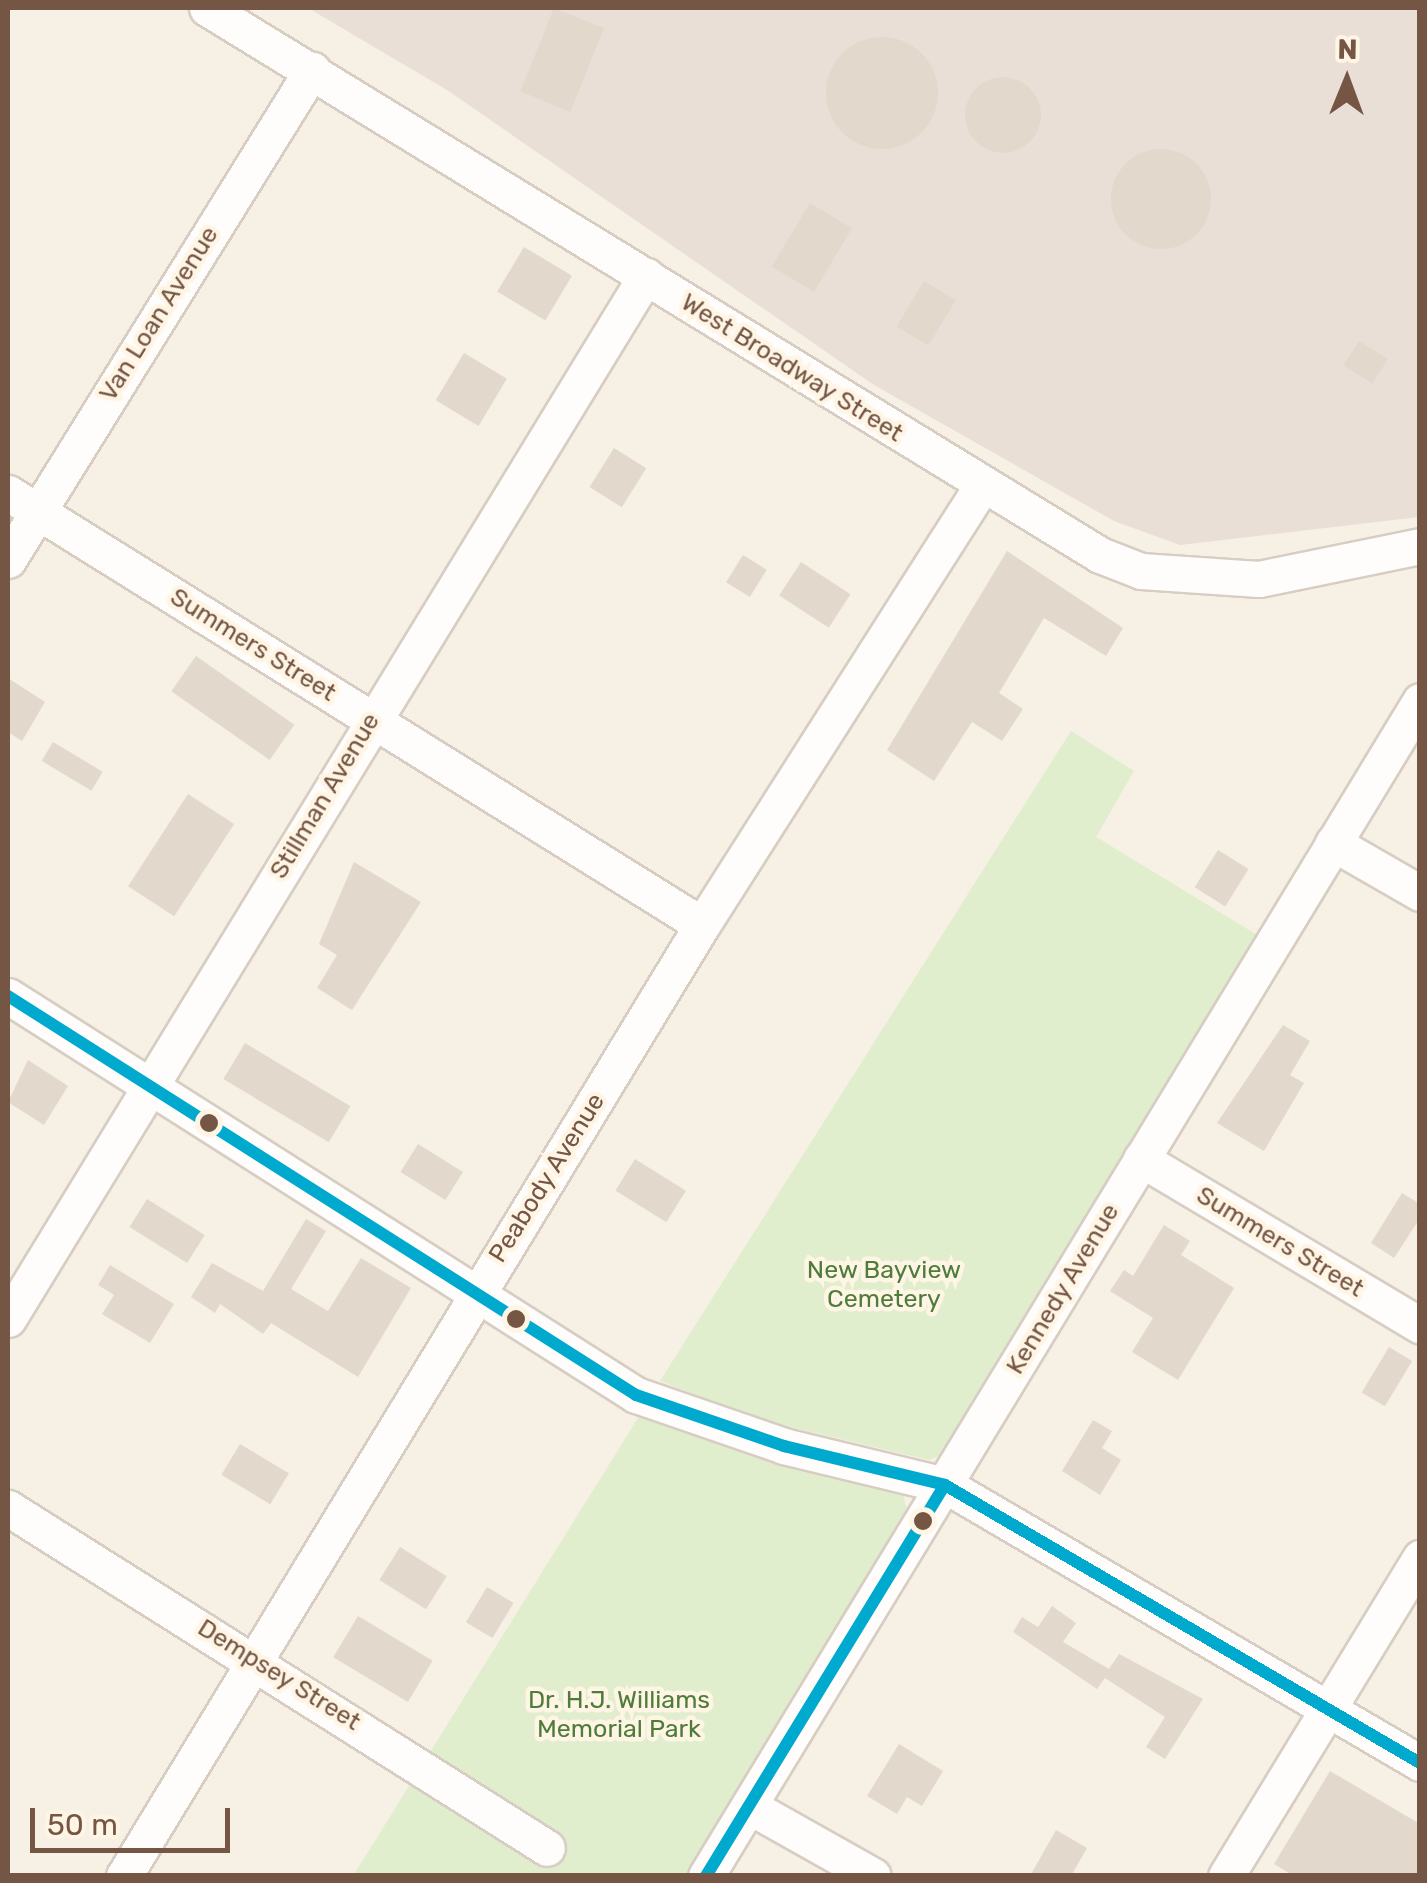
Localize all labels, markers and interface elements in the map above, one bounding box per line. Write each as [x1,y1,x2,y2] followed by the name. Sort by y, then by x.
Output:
[1297,30,1397,130] north arrow
[1337,33,1358,66] text: N
[93,221,225,407] street label: Van Loan Avenue
[675,287,909,449] street label: West Broadway Street
[165,582,341,708] street label: Summers Street
[264,708,386,884] street label: Stillman Avenue
[483,1087,611,1269] street label: Peabody Avenue
[199,1113,219,1133] unlabelled marker
[1191,1180,1369,1304] street label: Summers Street
[1000,1198,1126,1380] street label: Kennedy Avenue
[807,1256,961,1315] park label: New Bayview Cemetery
[506,1309,526,1329] unlabelled marker
[913,1511,933,1531] unlabelled marker
[192,1613,366,1737] street label: Dempsey Street
[528,1686,710,1745] park label: Dr. H.J. Williams Memorial Park
[35,1788,235,1850] scale bar
[47,1807,118,1843] text: 50 m

